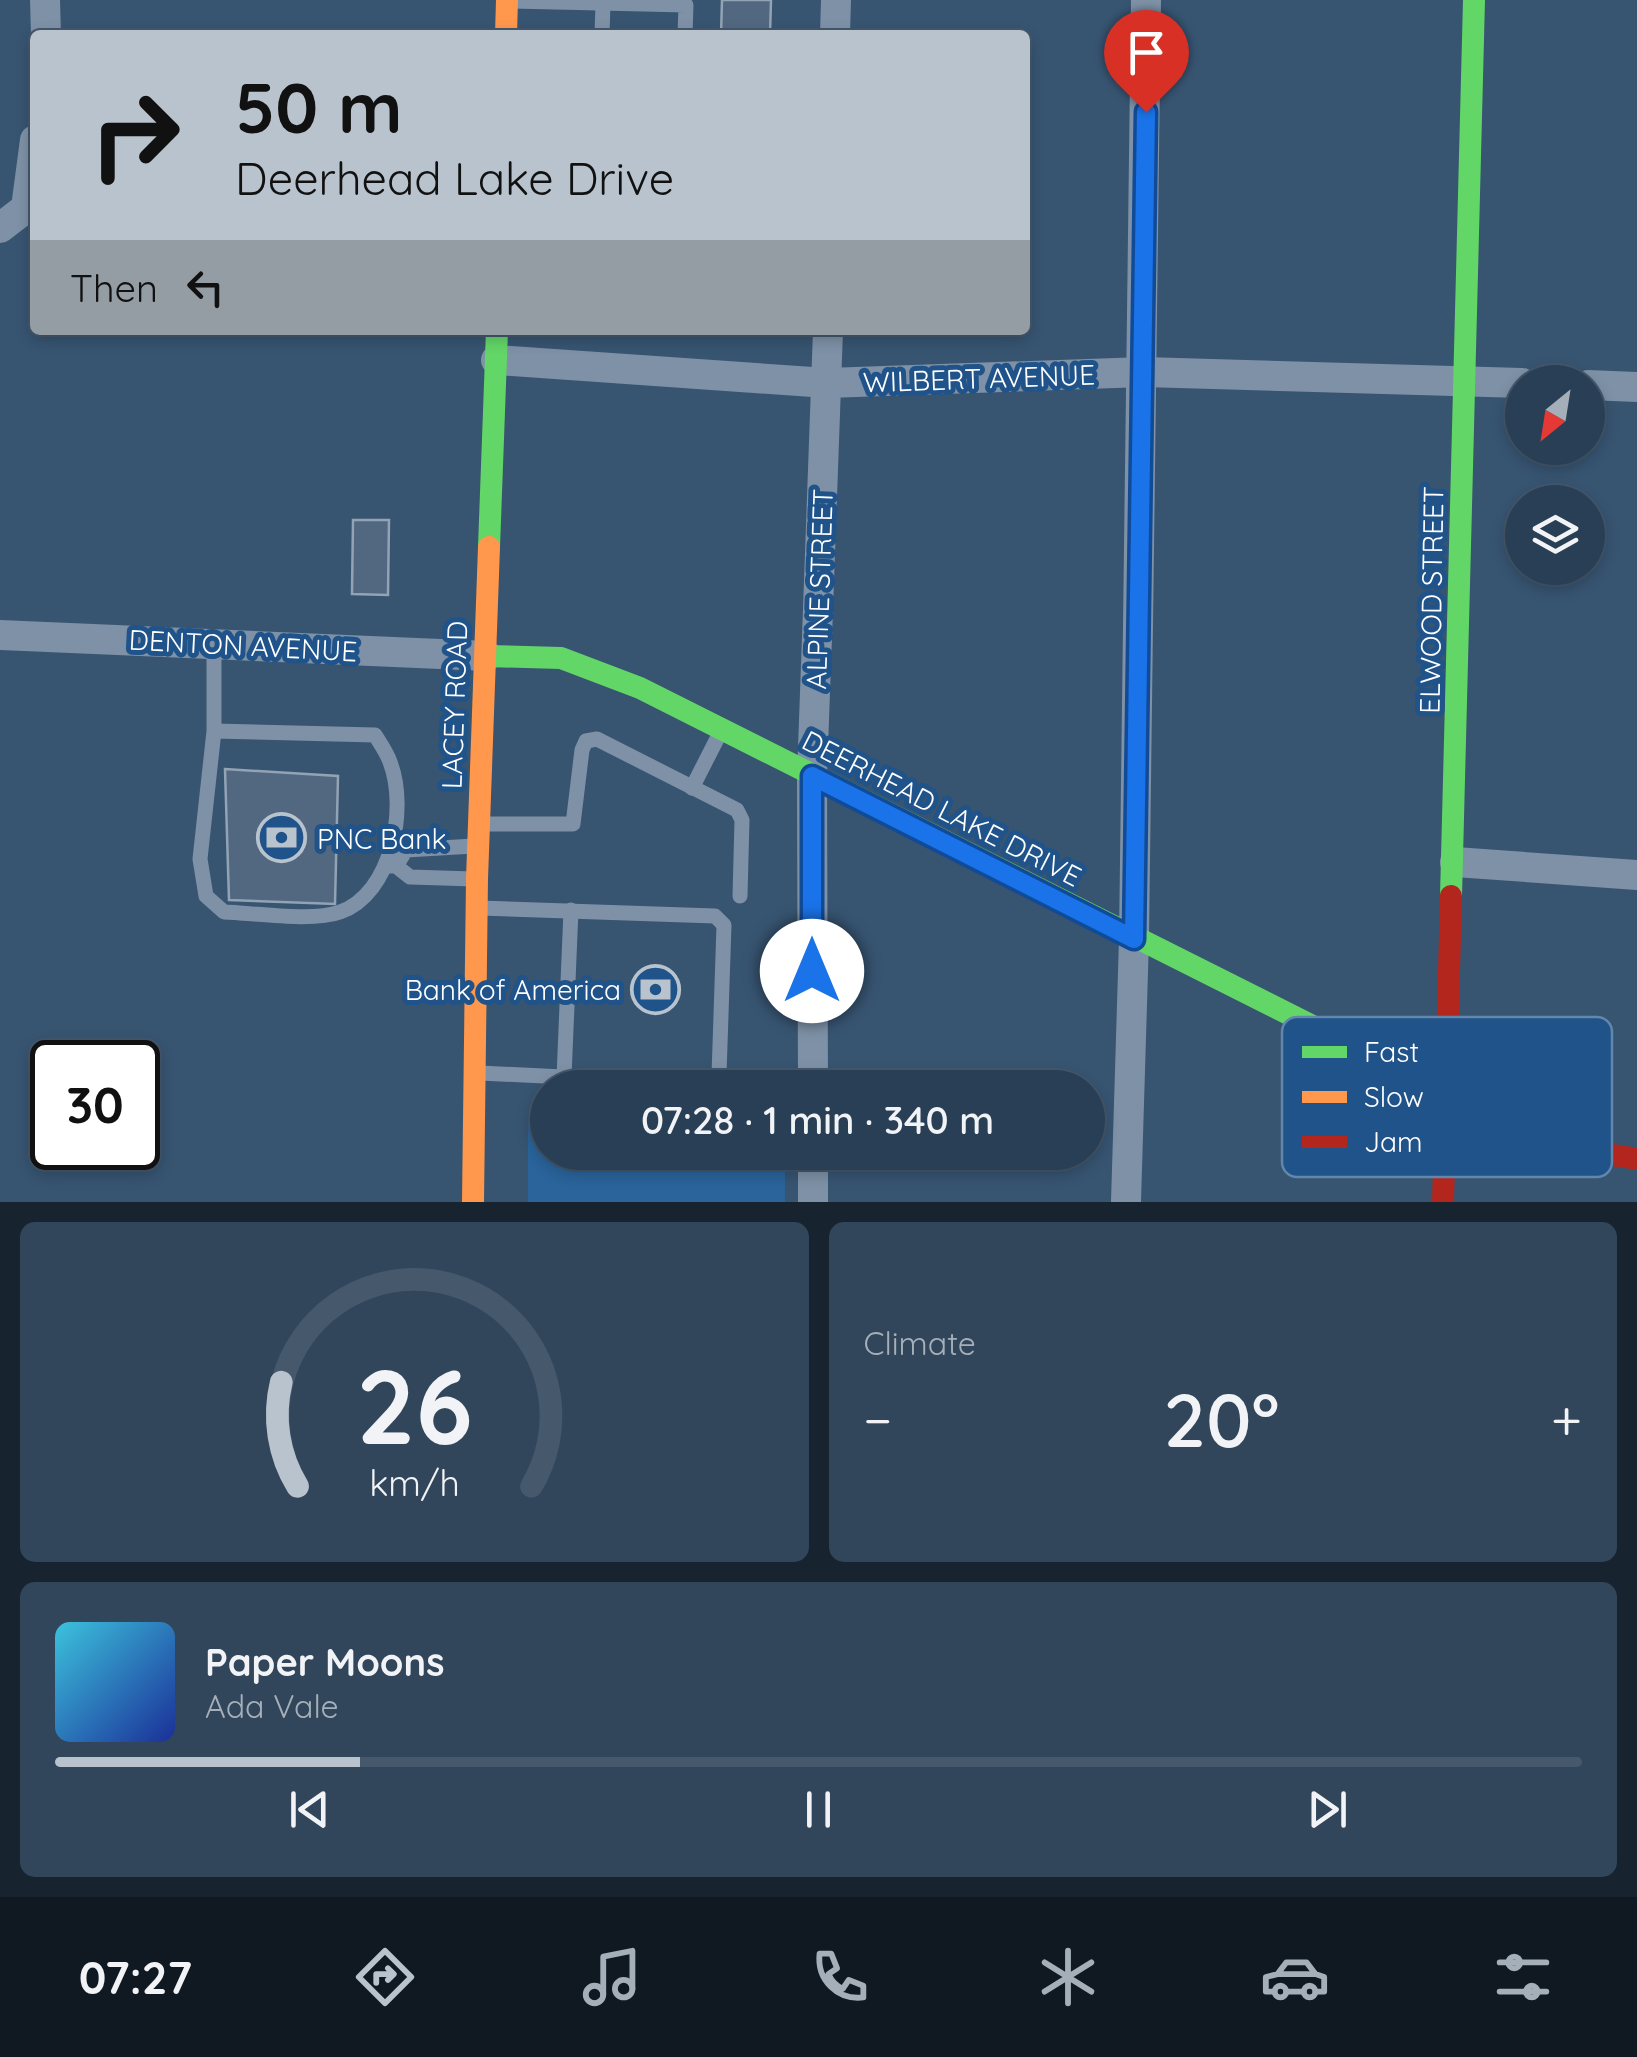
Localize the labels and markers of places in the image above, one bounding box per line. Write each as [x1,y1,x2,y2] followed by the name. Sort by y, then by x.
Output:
[1104,10,1189,113] pin
[256,812,308,864] bank icon: PNC Bank
[317,821,446,856] place label: PNC Bank
[630,963,682,1015] bank icon: Bank of America
[405,972,621,1007] place label: Bank of America

